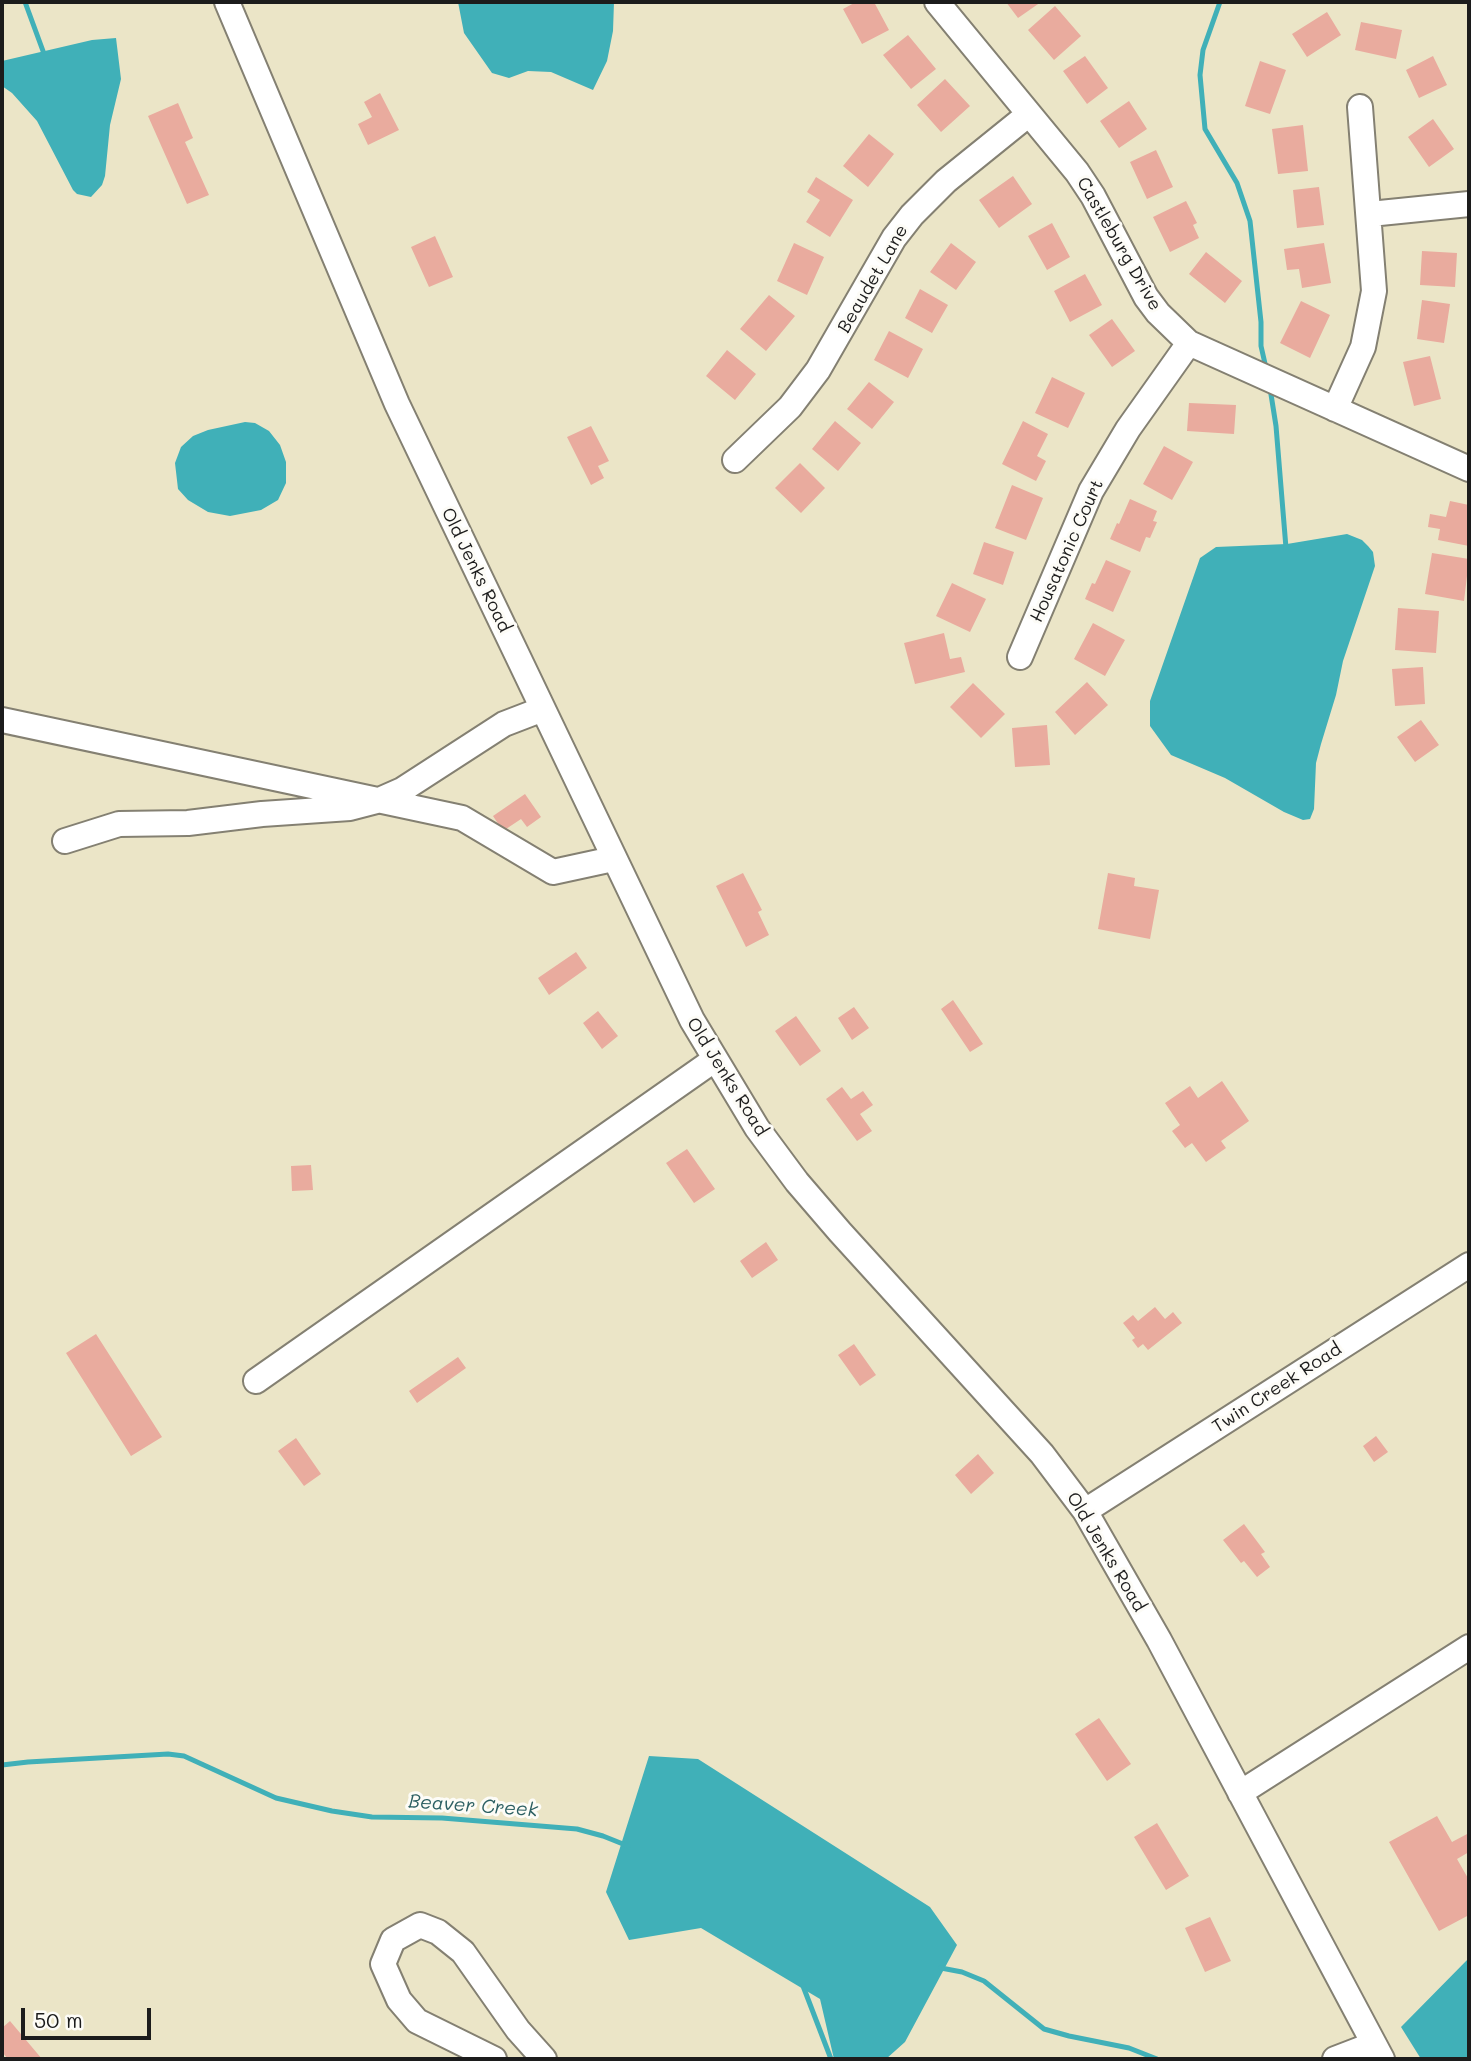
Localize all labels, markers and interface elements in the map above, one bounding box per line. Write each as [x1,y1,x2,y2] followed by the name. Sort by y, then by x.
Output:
[1072,173,1166,315] street label: Castleburg Drive
[833,221,913,337] street label: Beaudet Lane
[1026,476,1108,626] street label: Housatonic Court
[437,504,515,636] street label: Old Jenks Road
[682,1014,772,1140] street label: Old Jenks Road
[1208,1338,1346,1438] street label: Twin Creek Road
[1062,1488,1150,1616] street label: Old Jenks Road
[408,1790,538,1822] water label: Beaver Creek
[24,1994,154,2038] scale bar
[34,2006,83,2033] text: 50 m

